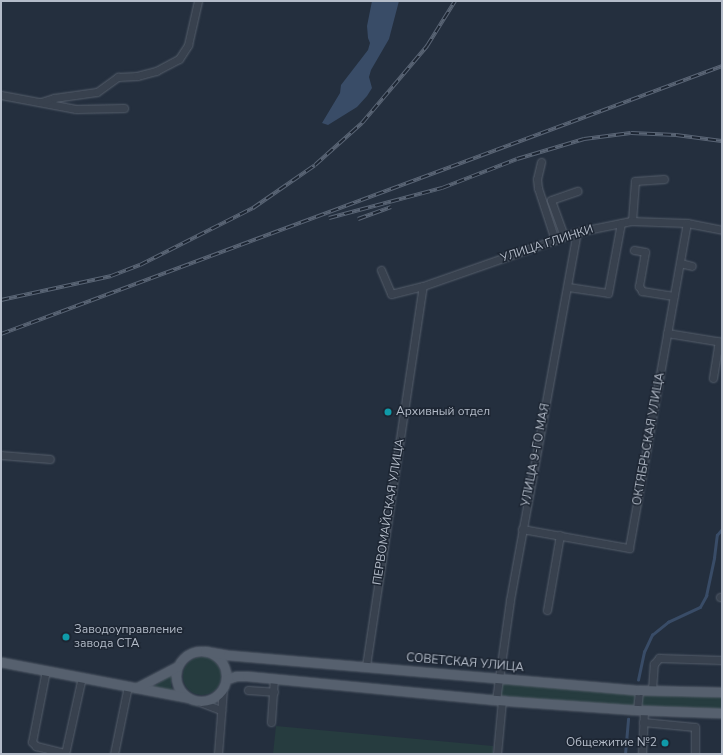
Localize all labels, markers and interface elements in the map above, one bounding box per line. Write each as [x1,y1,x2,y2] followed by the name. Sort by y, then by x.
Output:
[499,222,595,266] street label: УЛИЦА ГЛИНКИ
[630,371,668,507] street label: ОКТЯБРЬСКАЯ УЛИЦА
[519,402,553,508] street label: УЛИЦА 9-ГО МАЯ
[396,405,490,419] place label: Архивный отдел
[383,407,393,417] marker: Архивный отдел
[370,438,408,586] street label: ПЕРВОМАЙСКАЯ УЛИЦА
[74,623,183,651] place label: Заводоуправление завода СТА
[61,632,71,642] marker: Заводоуправление завода СТА
[406,651,524,675] street label: СОВЕТСКАЯ УЛИЦА
[566,736,657,750] place label: Общежитие №2
[660,738,670,748] marker: Общежитие №2

